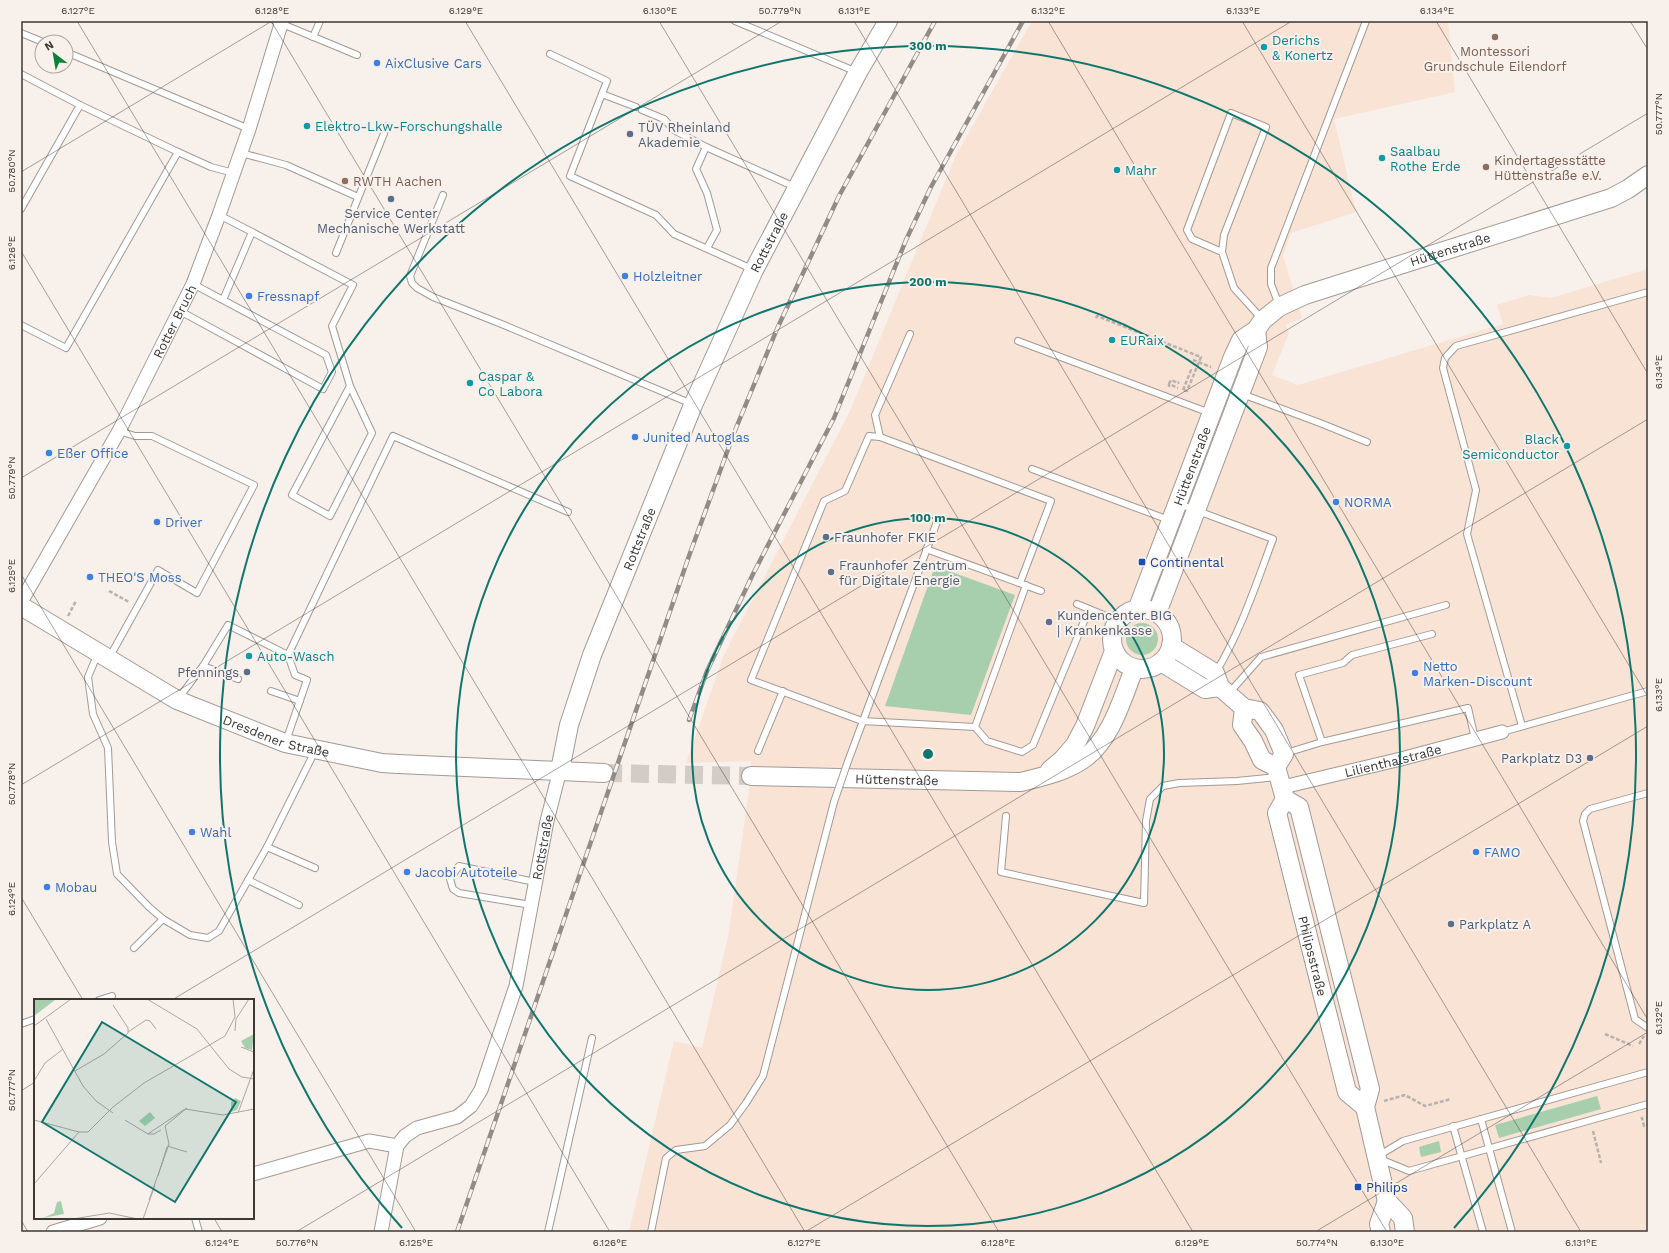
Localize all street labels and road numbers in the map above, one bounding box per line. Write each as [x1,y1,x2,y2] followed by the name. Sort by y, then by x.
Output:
[747,209,791,275] street label: Rottstraße
[1408,230,1492,269] street label: Hüttenstraße
[150,282,199,361] street label: Rotter Bruch
[1170,425,1214,508] street label: Hüttenstraße
[620,505,659,573] street label: Rottstraße
[221,712,331,760] street label: Dresdener Straße
[1343,742,1443,780] street label: Lilienthalstraße
[855,771,939,788] street label: Hüttenstraße
[529,813,556,881] street label: Rottstraße
[1295,914,1330,998] street label: Philipsstraße

